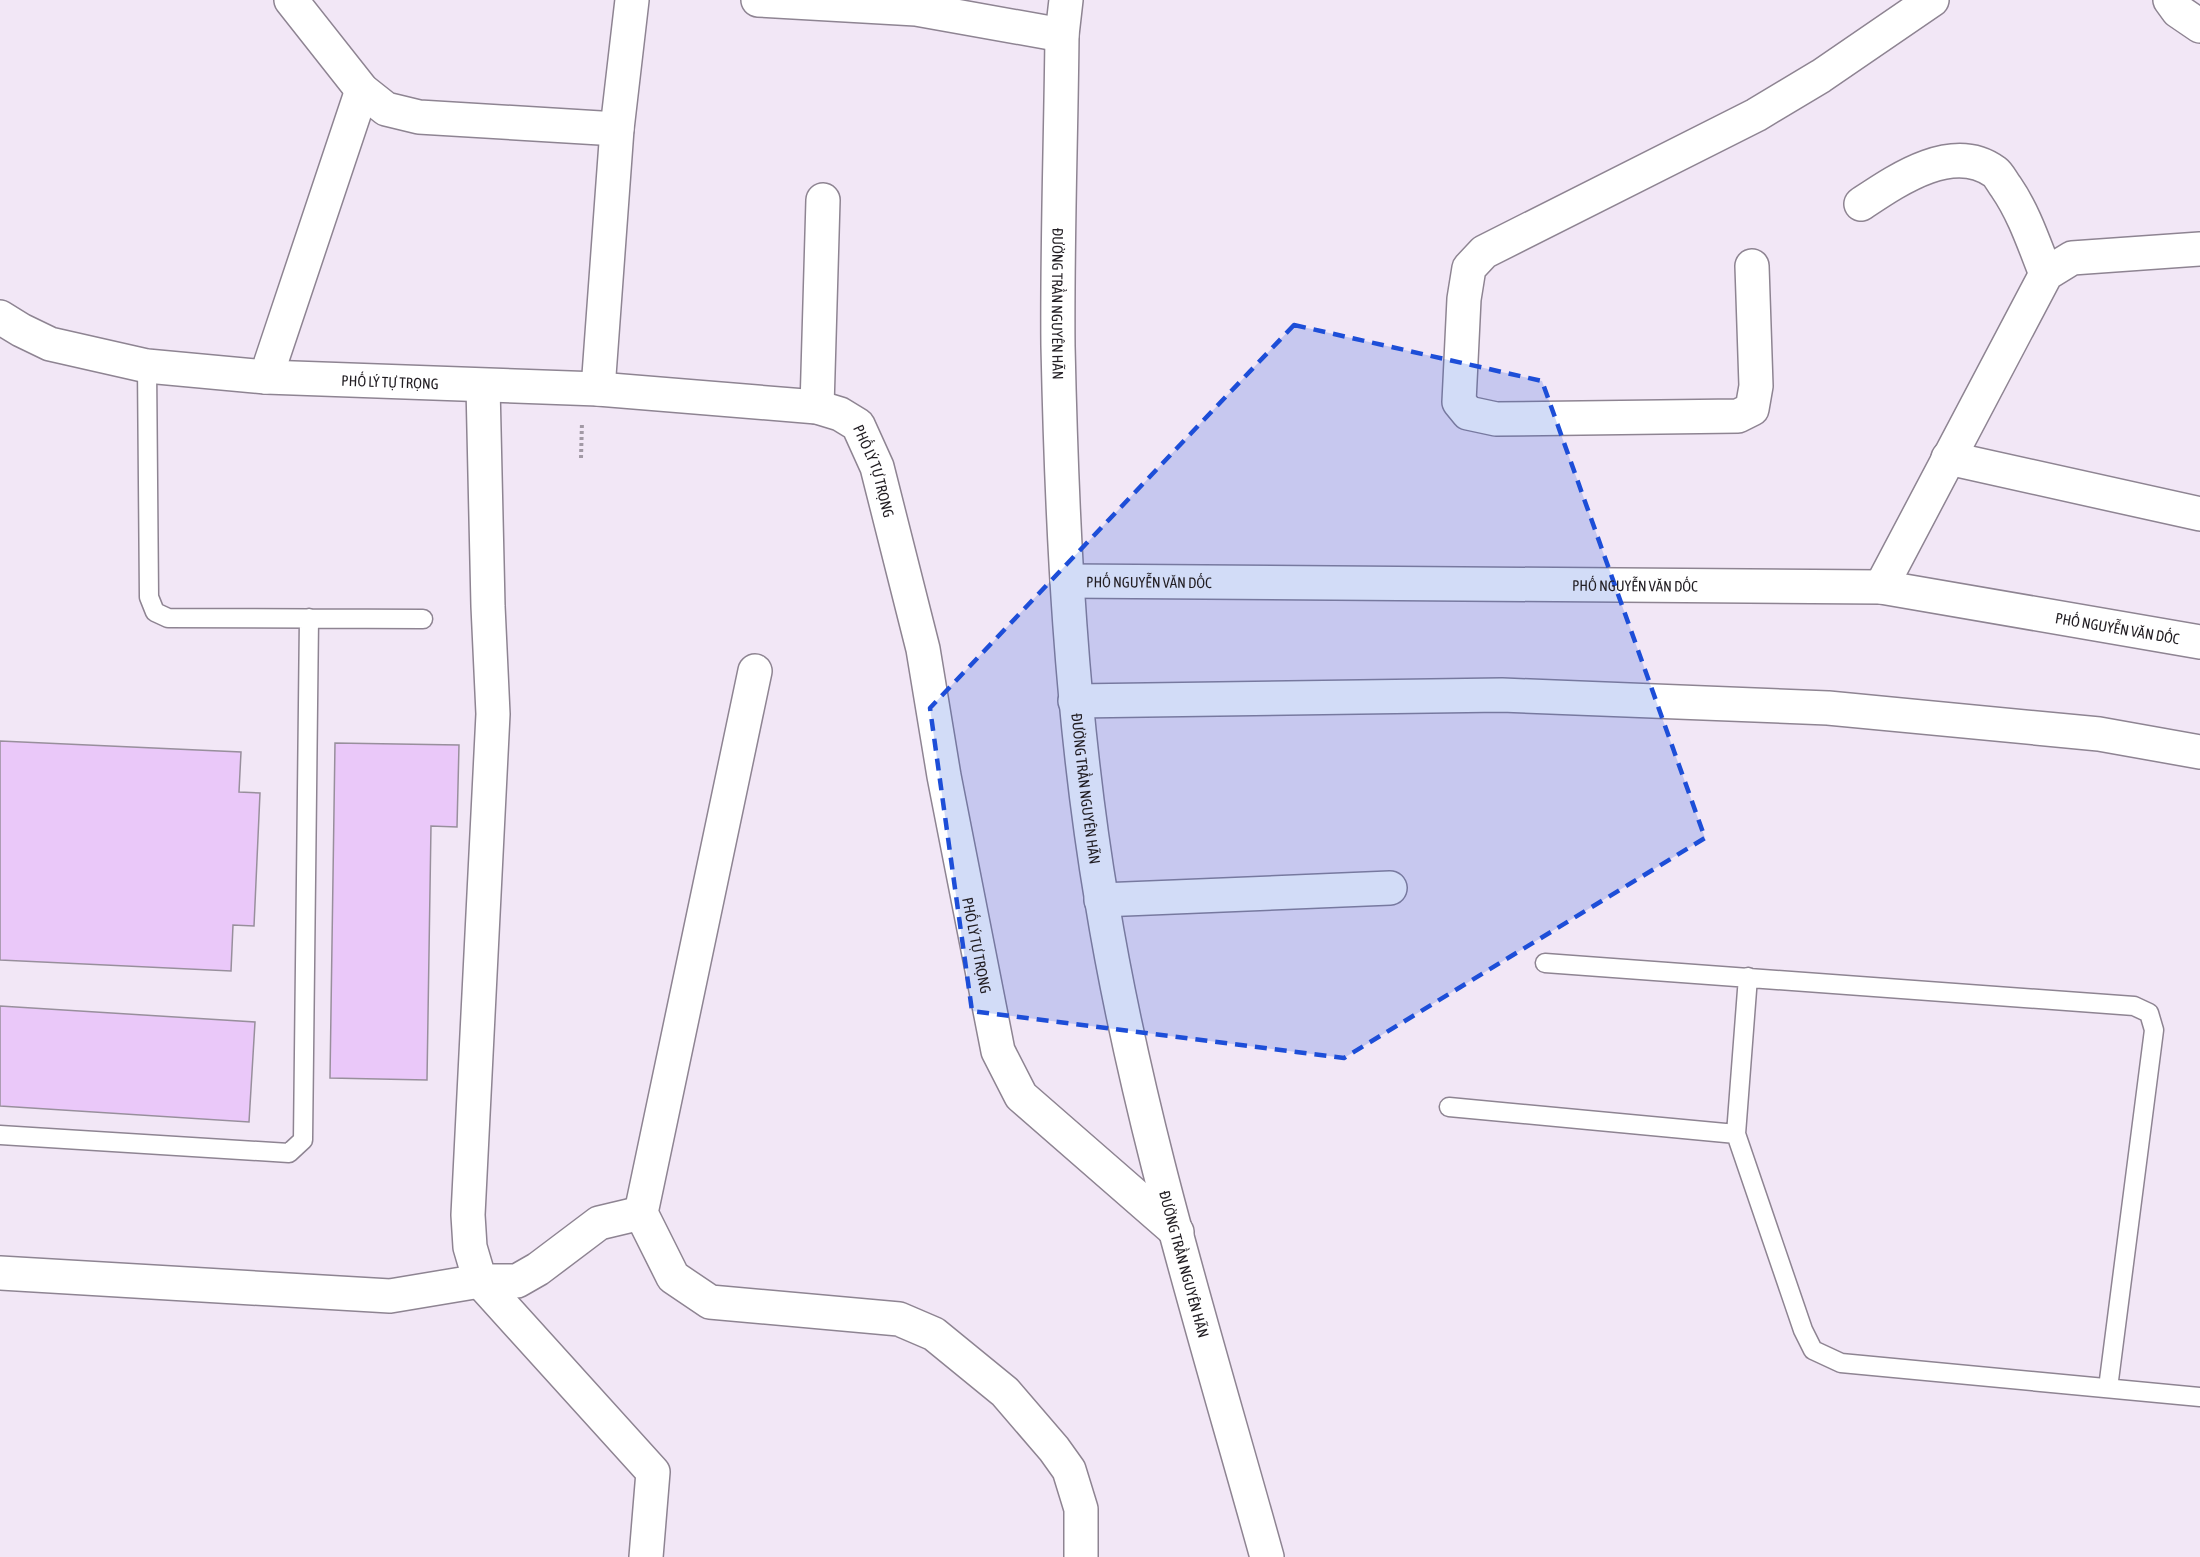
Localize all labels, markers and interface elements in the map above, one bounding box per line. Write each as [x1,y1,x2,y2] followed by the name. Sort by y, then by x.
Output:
[1049,228,1067,380] street label: ĐƯỜNG TRẦN NGUYÊN HÃN
[341,371,439,392] street label: PHỐ LÝ TỰ TRỌNG
[850,422,898,519] street label: PHỐ LÝ TỰ TRỌNG
[1086,572,1212,591] street label: PHỐ NGUYỄN VĂN DỐC
[1572,575,1698,594] street label: PHỐ NGUYỄN VĂN DỐC
[2054,609,2181,647] street label: PHỐ NGUYỄN VĂN DỐC
[1069,712,1104,865] street label: ĐƯỜNG TRẦN NGUYÊN HÃN
[960,896,995,995] street label: PHỐ LÝ TỰ TRỌNG
[1157,1189,1213,1340] street label: ĐƯỜNG TRẦN NGUYÊN HÃN

